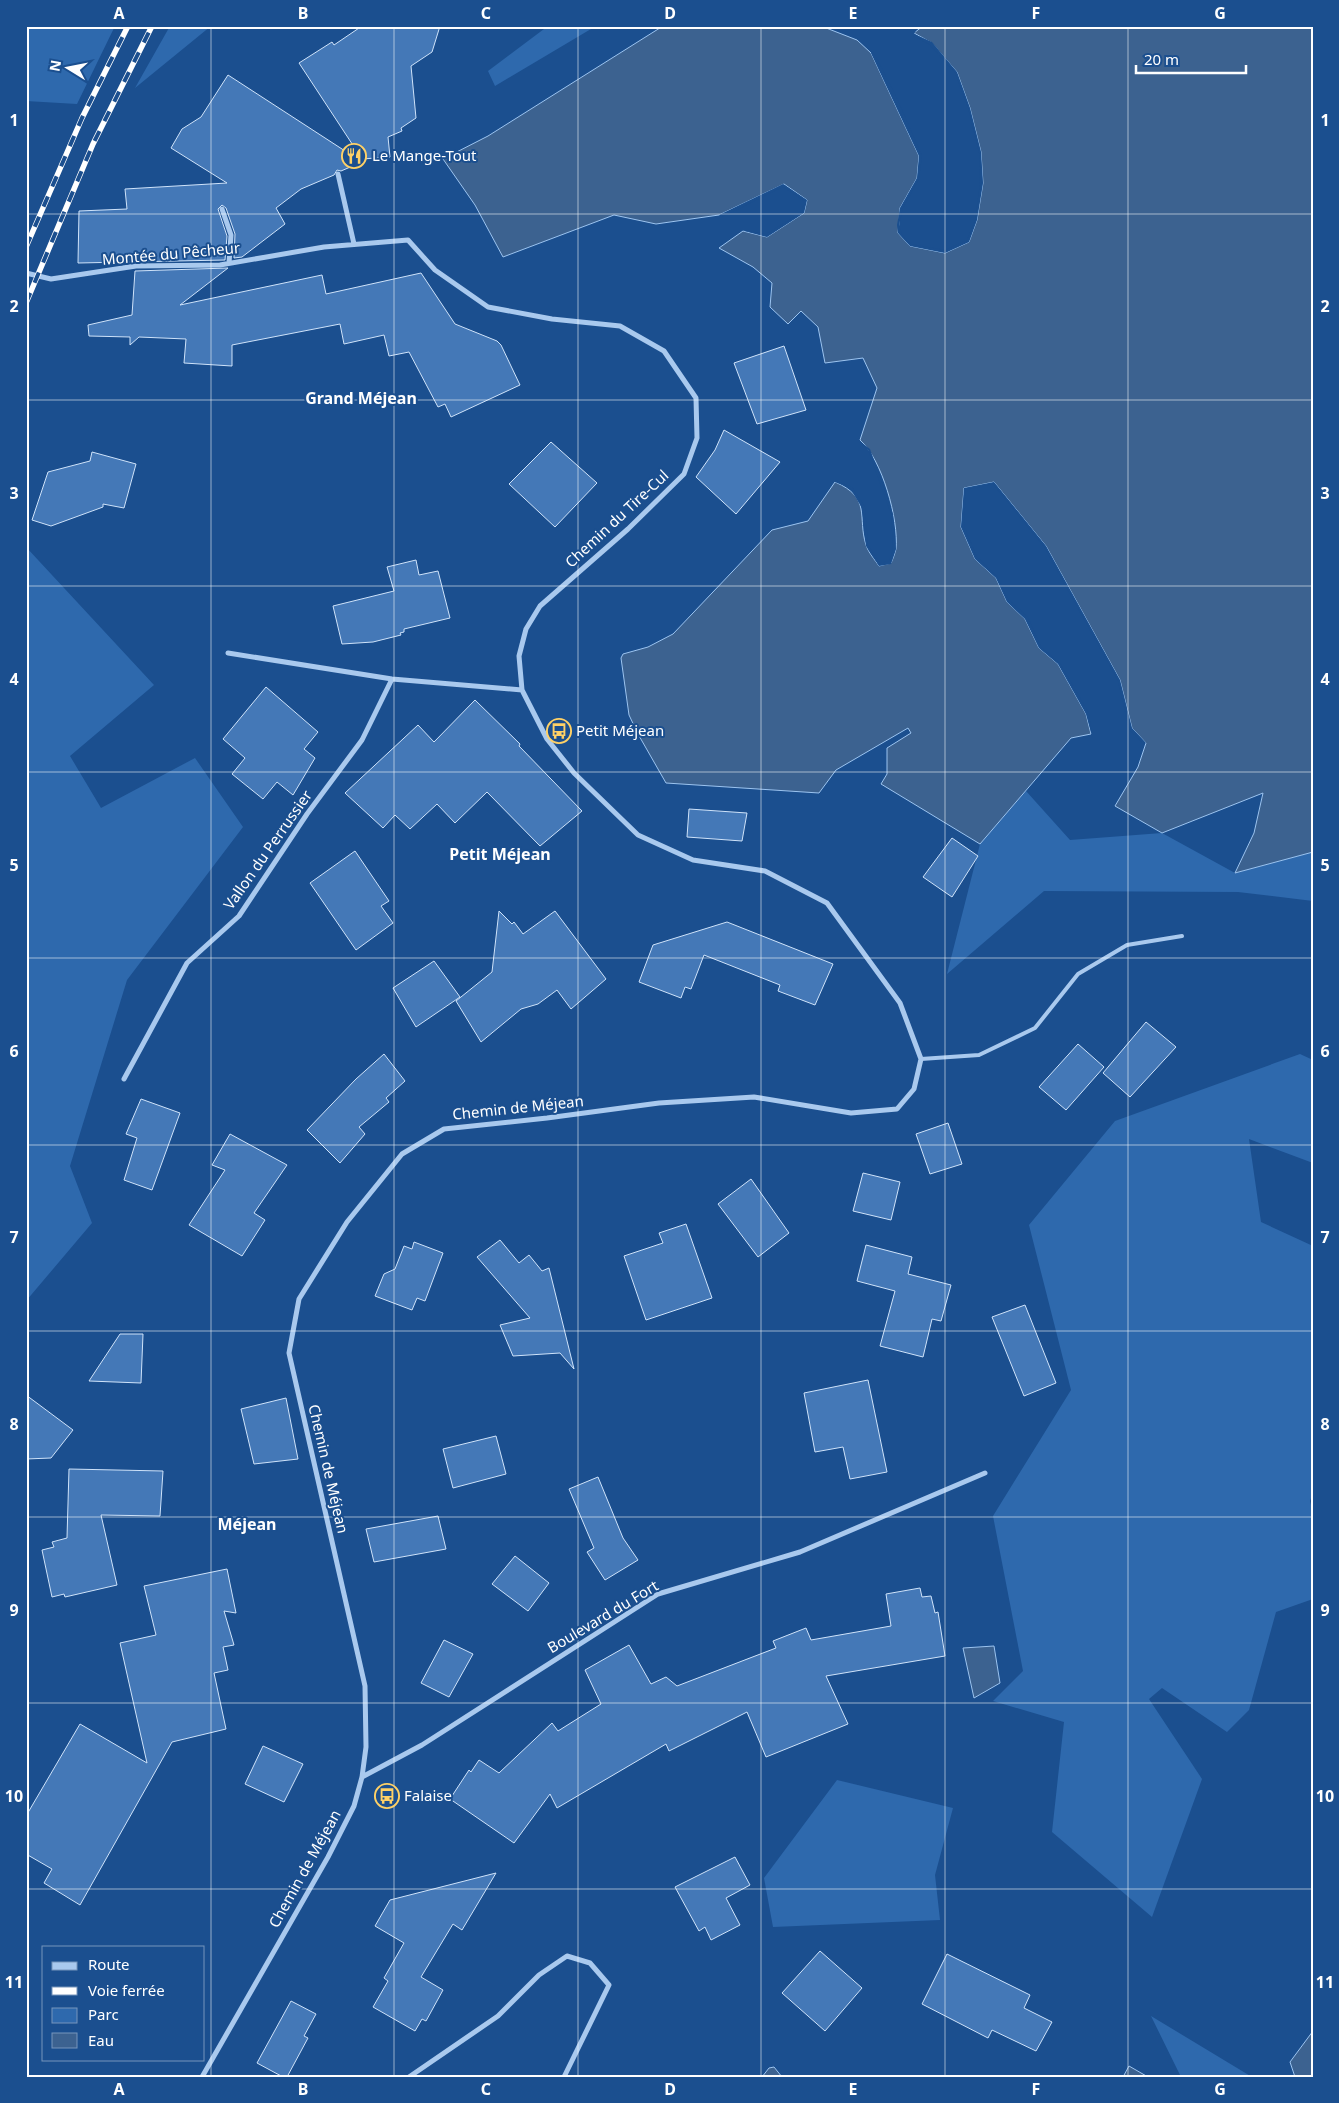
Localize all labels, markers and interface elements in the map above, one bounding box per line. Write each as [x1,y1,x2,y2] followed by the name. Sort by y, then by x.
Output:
[113,2,125,24] text: A
[298,2,308,24] text: B
[481,2,491,24] text: C
[664,2,676,24] text: D
[849,2,858,24] text: E
[1032,2,1040,24] text: F
[1214,2,1226,24] text: G
[42,42,92,92] north arrow
[1136,42,1246,74] scale bar
[1144,49,1179,69] text: 20 m
[44,58,65,73] text: N
[9,109,19,131] text: 1
[1320,109,1330,131] text: 1
[341,143,367,169] restaurant icon: Le Mange-Tout
[372,145,477,165] place label: Le Mange-Tout
[101,237,241,269] street label: Montée du Pêcheur
[9,295,19,317] text: 2
[1320,295,1330,317] text: 2
[305,387,417,409] district label: Grand Méjean
[560,465,672,572] street label: Chemin du Tire-Cul
[9,482,19,504] text: 3
[1320,482,1330,504] text: 3
[9,668,19,690] text: 4
[1320,668,1330,690] text: 4
[546,718,572,744] bus stop icon: Petit Méjean
[576,720,664,740] place label: Petit Méjean
[218,786,316,913] street label: Vallon du Perrussier
[449,843,551,865] district label: Petit Méjean
[9,854,19,876] text: 5
[1320,854,1330,876] text: 5
[9,1040,19,1062] text: 6
[1320,1040,1330,1062] text: 6
[451,1090,585,1124] street label: Chemin de Méjean
[9,1226,19,1248] text: 7
[1320,1226,1330,1248] text: 7
[304,1402,354,1535] street label: Chemin de Méjean
[9,1413,19,1435] text: 8
[1320,1413,1330,1435] text: 8
[218,1513,276,1535] district label: Méjean
[543,1575,662,1657] street label: Boulevard du Fort
[9,1599,19,1621] text: 9
[1320,1599,1330,1621] text: 9
[374,1783,400,1809] bus stop icon: Falaise
[5,1785,23,1807] text: 10
[404,1785,452,1805] place label: Falaise
[1316,1785,1334,1807] text: 10
[263,1806,345,1931] street label: Chemin de Méjean
[42,1946,205,2060] legend
[88,1954,130,1974] text: Route
[5,1971,23,1993] text: 11
[1316,1971,1334,1993] text: 11
[88,1980,165,2000] text: Voie ferrée
[88,2004,119,2024] text: Parc
[88,2030,114,2050] text: Eau
[113,2078,125,2100] text: A
[298,2078,308,2100] text: B
[481,2078,491,2100] text: C
[664,2078,676,2100] text: D
[849,2078,858,2100] text: E
[1032,2078,1040,2100] text: F
[1214,2078,1226,2100] text: G

